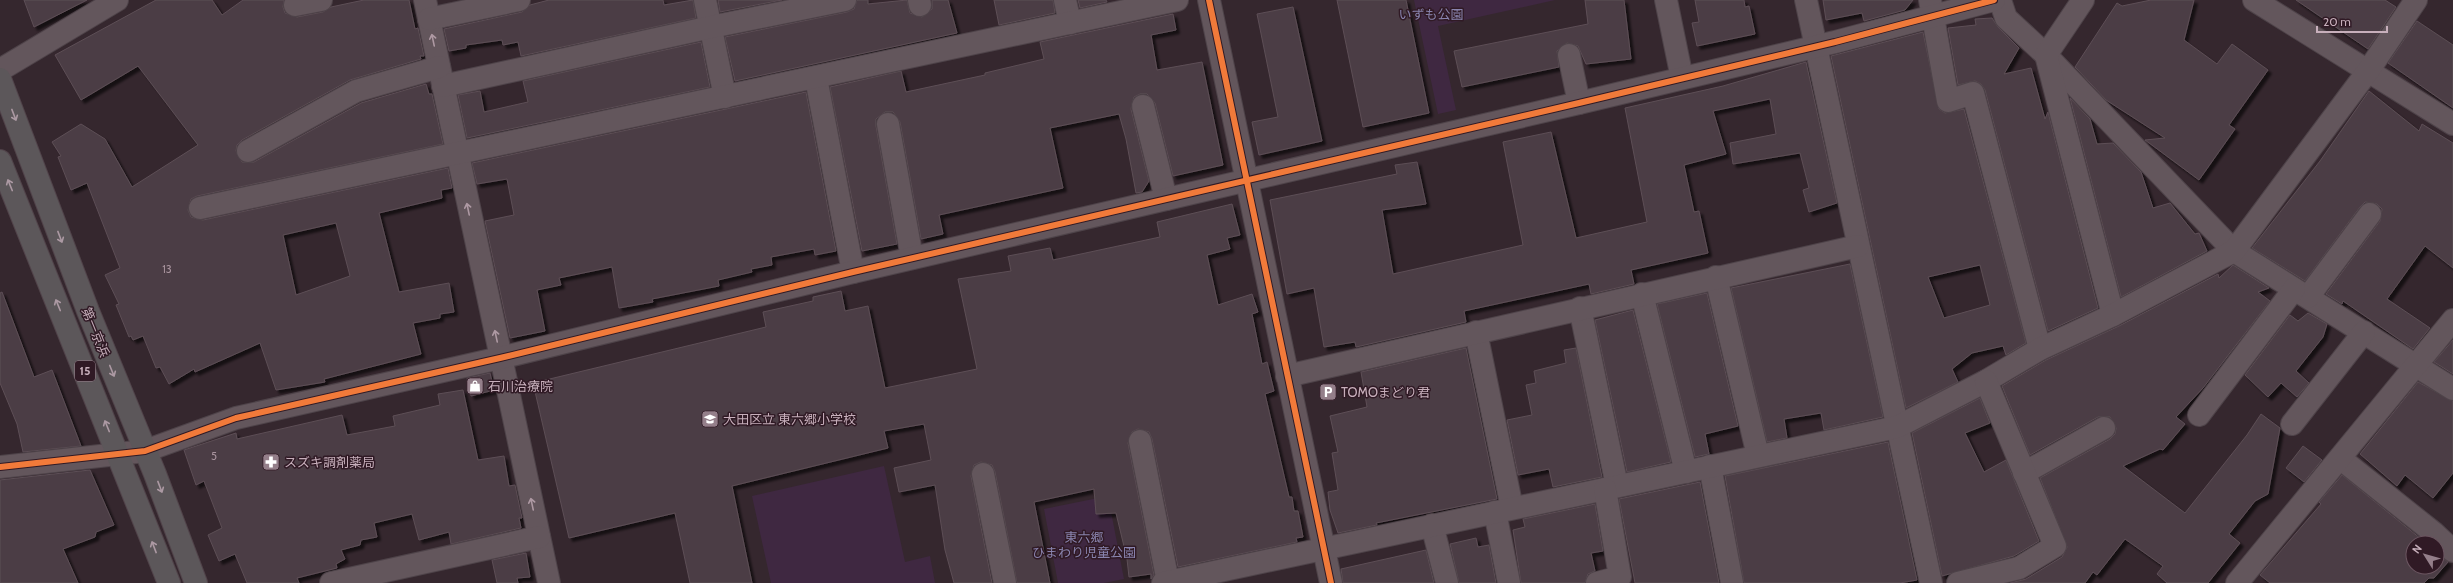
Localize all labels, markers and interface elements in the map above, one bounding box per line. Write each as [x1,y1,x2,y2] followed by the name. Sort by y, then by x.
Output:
[1398,6,1464,22] park label: いずも公園
[2317,8,2387,34] scale bar
[2323,14,2351,29] text: 20 m
[429,34,437,47] one-way arrow
[11,109,19,121] one-way arrow
[5,179,13,191] one-way arrow
[464,202,472,215] one-way arrow
[57,230,64,243] one-way arrow
[162,262,172,276] house number: 13
[54,300,62,312] one-way arrow
[79,305,113,359] street label: 第一京浜
[491,329,499,342] one-way arrow
[75,361,95,381] road number: 15
[109,365,116,377] one-way arrow
[465,376,485,396] shop icon: 石川治療院
[488,378,553,394] place label: 石川治療院
[1318,382,1338,402] parking icon: TOMOまどり君
[1341,384,1430,400] place label: TOMOまどり君
[700,409,720,429] school or university icon: 大田区立 東六郷小学校
[723,411,856,427] place label: 大田区立 東六郷小学校
[103,420,110,432] one-way arrow
[211,449,217,463] house number: 5
[261,452,281,472] pharmacy icon: スズキ調剤薬局
[284,454,375,470] place label: スズキ調剤薬局
[156,481,164,493] one-way arrow
[527,498,535,511] one-way arrow
[1032,529,1136,560] park label: 東六郷 ひまわり児童公園
[2405,535,2445,575] north arrow
[150,541,158,553] one-way arrow
[2409,542,2425,556] text: N

